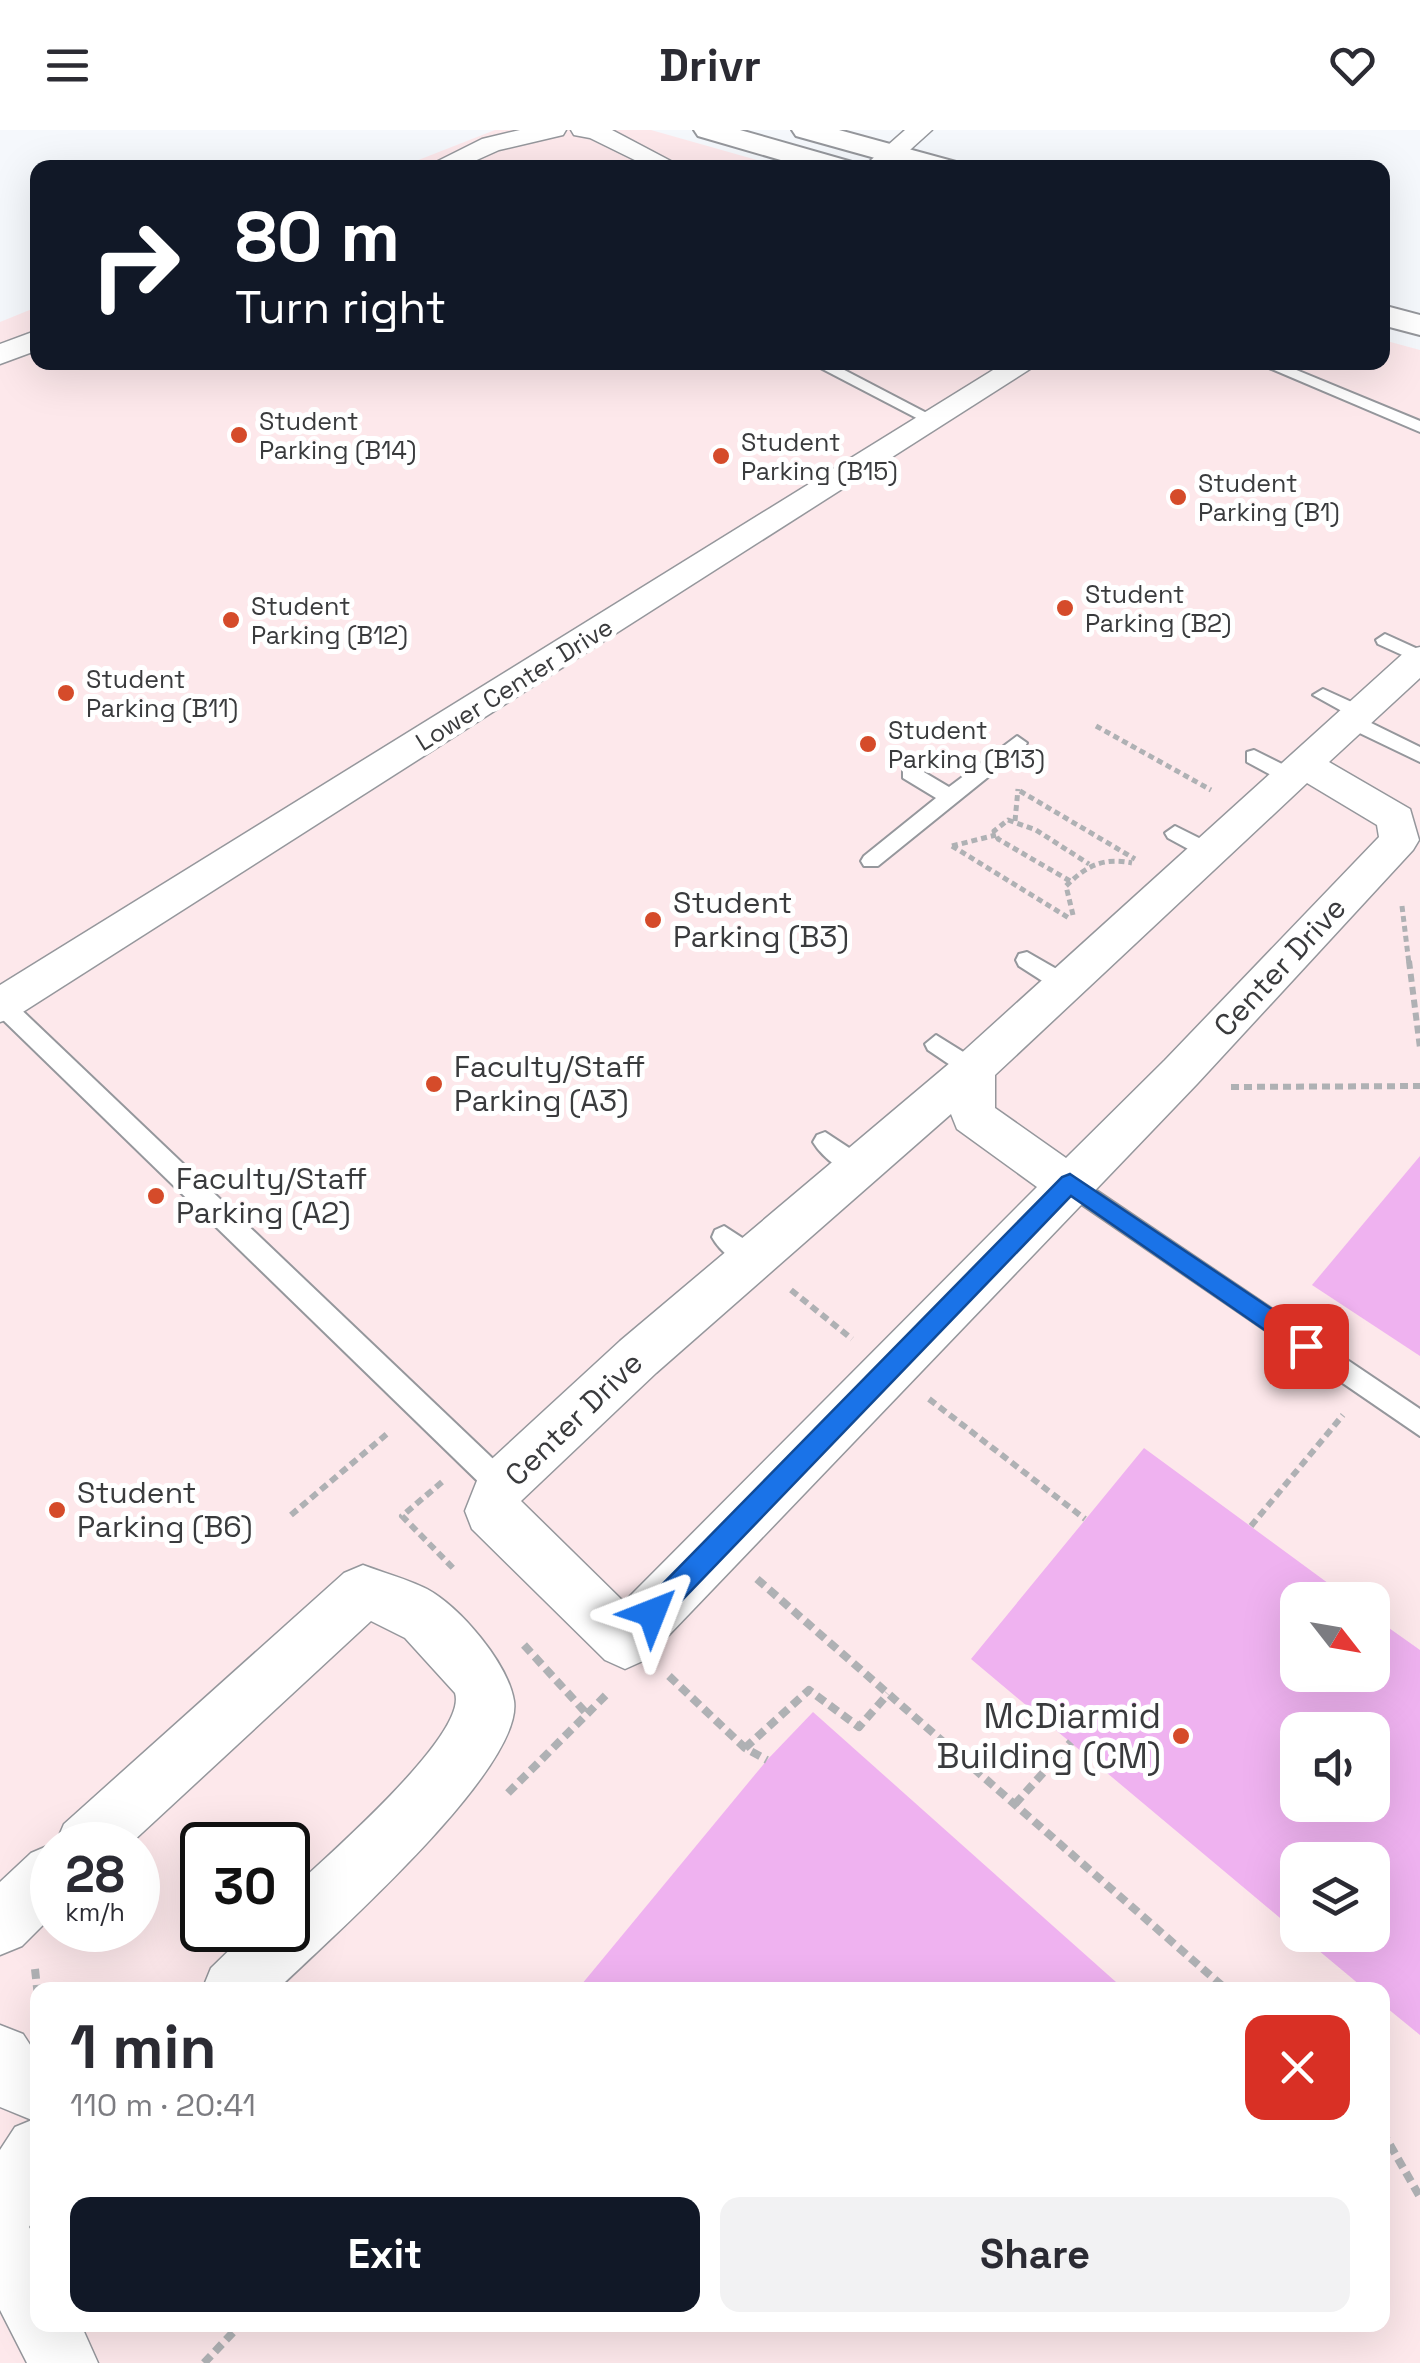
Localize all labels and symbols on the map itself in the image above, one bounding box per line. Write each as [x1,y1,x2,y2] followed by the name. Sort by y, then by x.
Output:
[259,405,416,466] place label: Student Parking (B14)
[228,424,250,446] marker: Student Parking (B14)
[741,426,898,487] place label: Student Parking (B15)
[710,445,732,467] marker: Student Parking (B15)
[1198,467,1340,528] place label: Student Parking (B1)
[1167,486,1189,508] marker: Student Parking (B1)
[1085,578,1231,639] place label: Student Parking (B2)
[251,590,408,651] place label: Student Parking (B12)
[1054,597,1076,619] marker: Student Parking (B2)
[220,609,242,631] marker: Student Parking (B12)
[409,610,619,758] street label: Lower Center Drive
[86,663,238,724] place label: Student Parking (B11)
[55,682,77,704] marker: Student Parking (B11)
[888,714,1045,775] place label: Student Parking (B13)
[857,733,879,755] marker: Student Parking (B13)
[673,883,849,956] place label: Student Parking (B3)
[1205,889,1354,1045] street label: Center Drive
[642,909,664,931] marker: Student Parking (B3)
[454,1047,645,1120] place label: Faculty/Staff Parking (A3)
[423,1073,445,1095] marker: Faculty/Staff Parking (A3)
[176,1159,367,1232] place label: Faculty/Staff Parking (A2)
[145,1185,167,1207] marker: Faculty/Staff Parking (A2)
[1264,1304,1349,1389] pin
[496,1343,651,1494] street label: Center Drive
[77,1473,253,1546] place label: Student Parking (B6)
[46,1499,68,1521] marker: Student Parking (B6)
[600,1561,704,1665] position arrow
[1280,1582,1390,1692] north arrow
[936,1694,1161,1778] place label: McDiarmid Building (CM)
[1170,1725,1192,1747] marker: McDiarmid Building (CM)
[180,1822,310,1952] speed limit sign: 30

